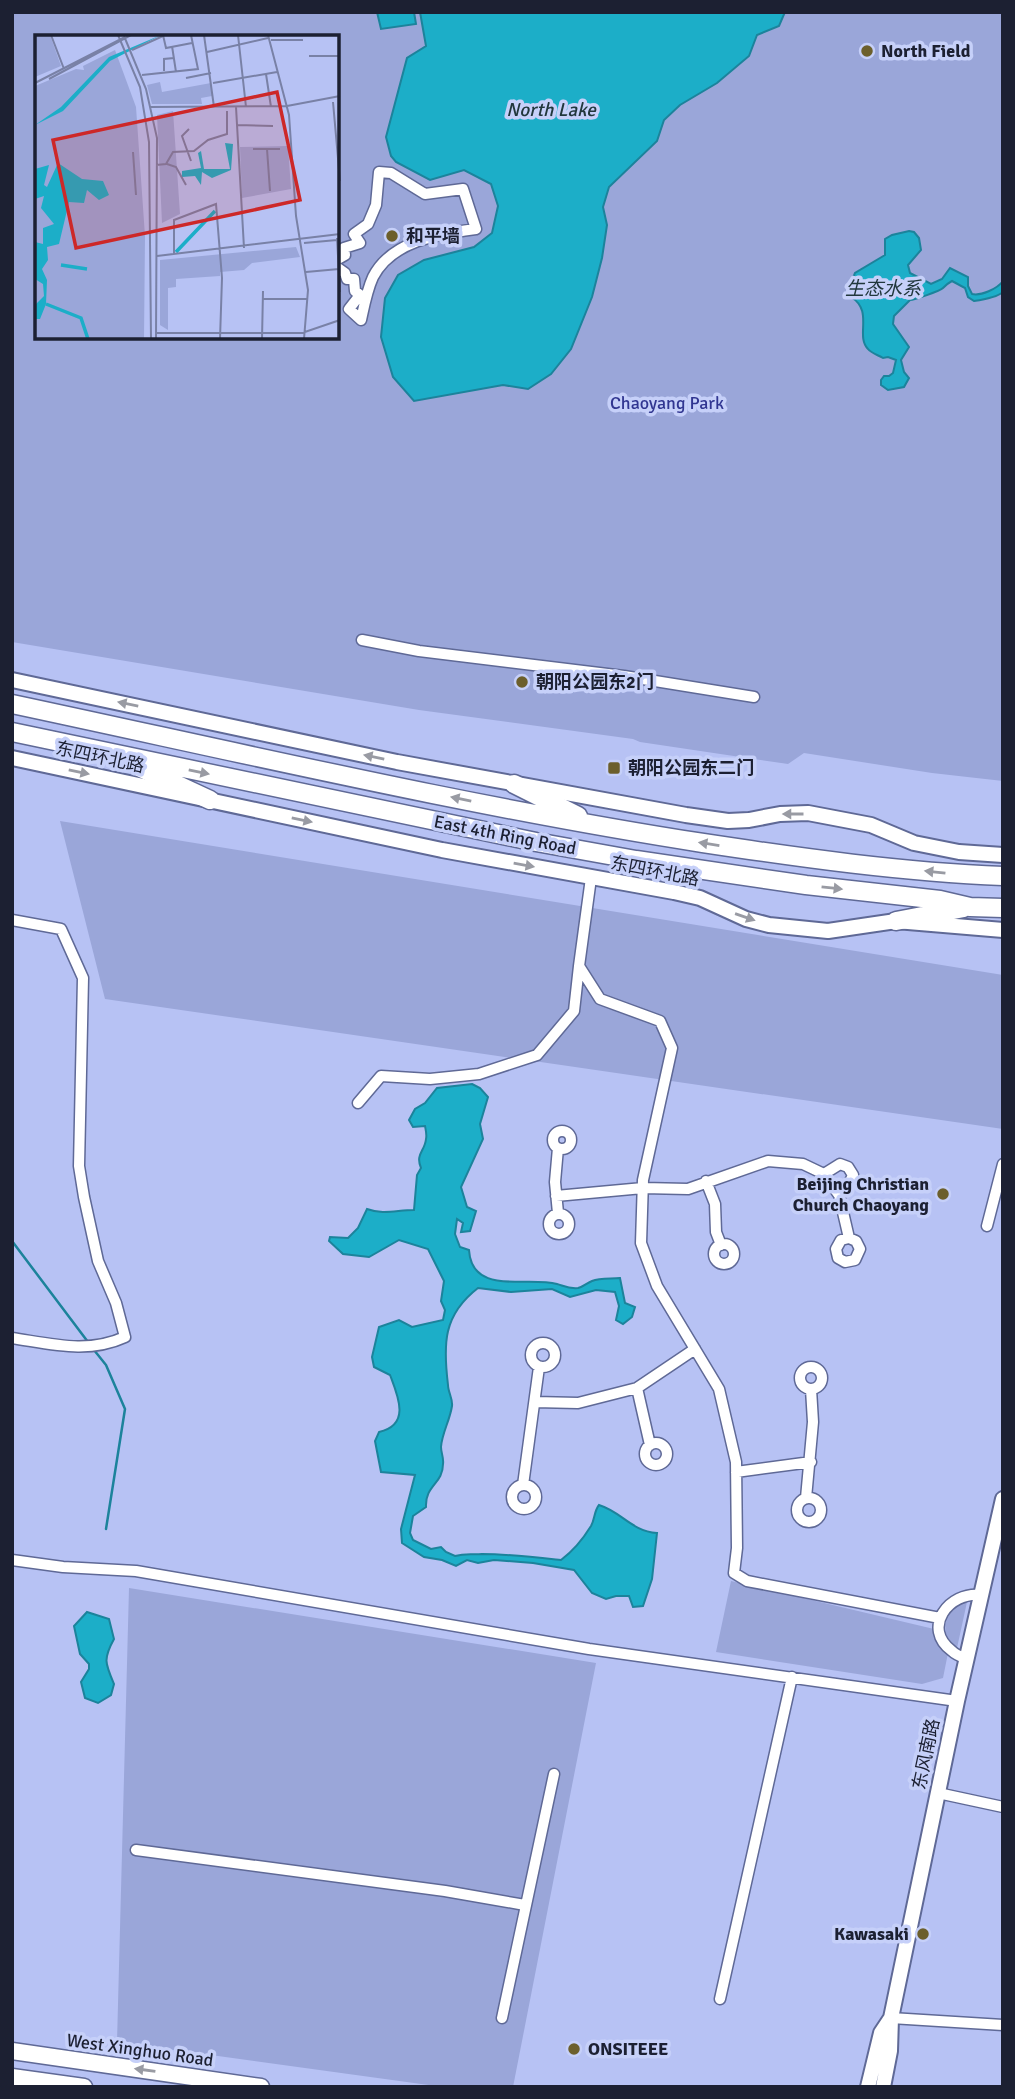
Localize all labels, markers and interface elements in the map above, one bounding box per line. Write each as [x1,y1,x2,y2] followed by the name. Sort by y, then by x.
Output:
[35,35,340,340] inset map
[881,40,971,62] place label: North Field
[859,43,875,59] marker: North Field
[506,98,597,122] water label: North Lake
[406,225,460,247] place label: 和平墙
[384,228,400,244] marker: 和平墙
[845,277,922,301] water label: 生态水系
[610,392,724,414] park label: Chaoyang Park
[536,671,654,693] place label: 朝阳公园东2门
[514,674,530,690] marker: 朝阳公园东2门
[117,698,139,709] one-way arrow
[54,737,146,777] street label: 东四环北路
[363,752,385,763] one-way arrow
[628,757,754,779] place label: 朝阳公园东二门
[606,760,622,776] marker: 朝阳公园东二门
[188,766,210,777] one-way arrow
[68,767,90,778] one-way arrow
[450,794,472,805] one-way arrow
[782,808,804,819] one-way arrow
[432,810,578,860] street label: East 4th Ring Road
[291,814,313,825] one-way arrow
[698,838,720,849] one-way arrow
[609,852,701,890] street label: 东四环北路
[513,860,535,871] one-way arrow
[923,866,945,877] one-way arrow
[821,882,843,893] one-way arrow
[734,912,755,923] one-way arrow
[793,1173,929,1216] place label: Beijing Christian Church Chaoyang
[935,1186,951,1202] marker: Beijing Christian Church Chaoyang
[908,1716,944,1792] street label: 东风南路
[834,1923,909,1945] place label: Kawasaki
[915,1926,931,1942] marker: Kawasaki
[65,2029,215,2071] street label: West Xinghuo Road
[588,2038,668,2060] place label: ONSITEEE
[566,2041,582,2057] marker: ONSITEEE
[134,2064,156,2075] one-way arrow

